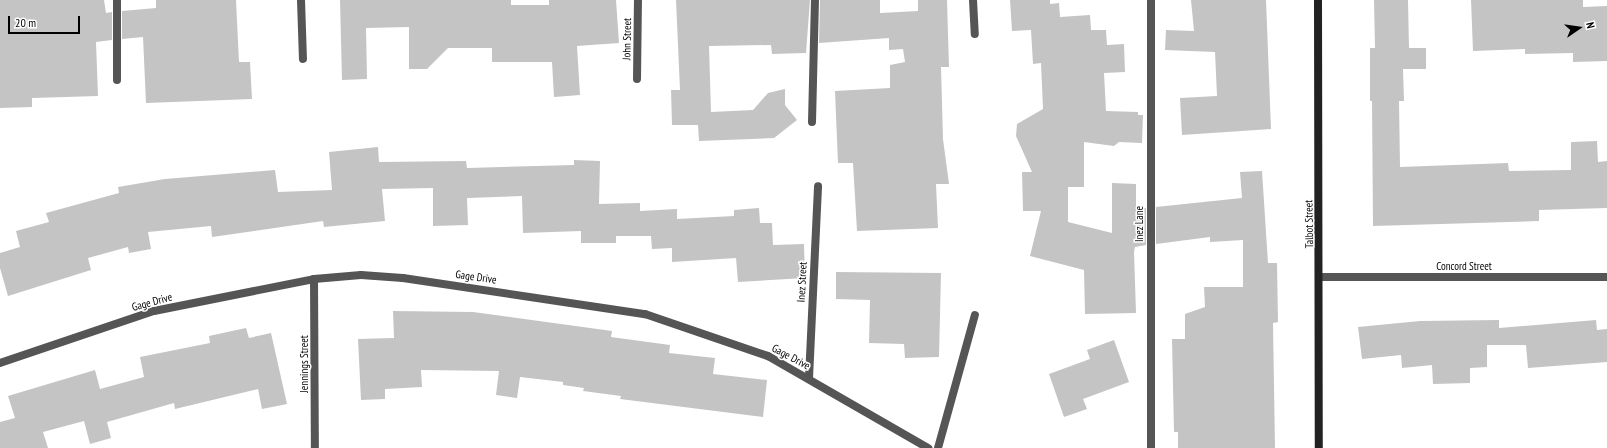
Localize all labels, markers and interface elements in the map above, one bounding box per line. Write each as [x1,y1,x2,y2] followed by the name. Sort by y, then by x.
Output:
[10,8,82,34] scale bar
[1559,8,1599,48] north arrow
[15,15,36,30] text: 20 m
[620,18,634,60] street label: John Street
[1583,21,1598,30] text: N
[1302,200,1316,248] street label: Talbot Street
[1132,206,1146,242] street label: Inez Lane
[1436,259,1492,273] street label: Concord Street
[794,261,810,303] street label: Inez Street
[455,268,497,286] street label: Gage Drive
[130,290,174,314] street label: Gage Drive
[297,335,311,393] street label: Jennings Street
[770,341,812,373] street label: Gage Drive

